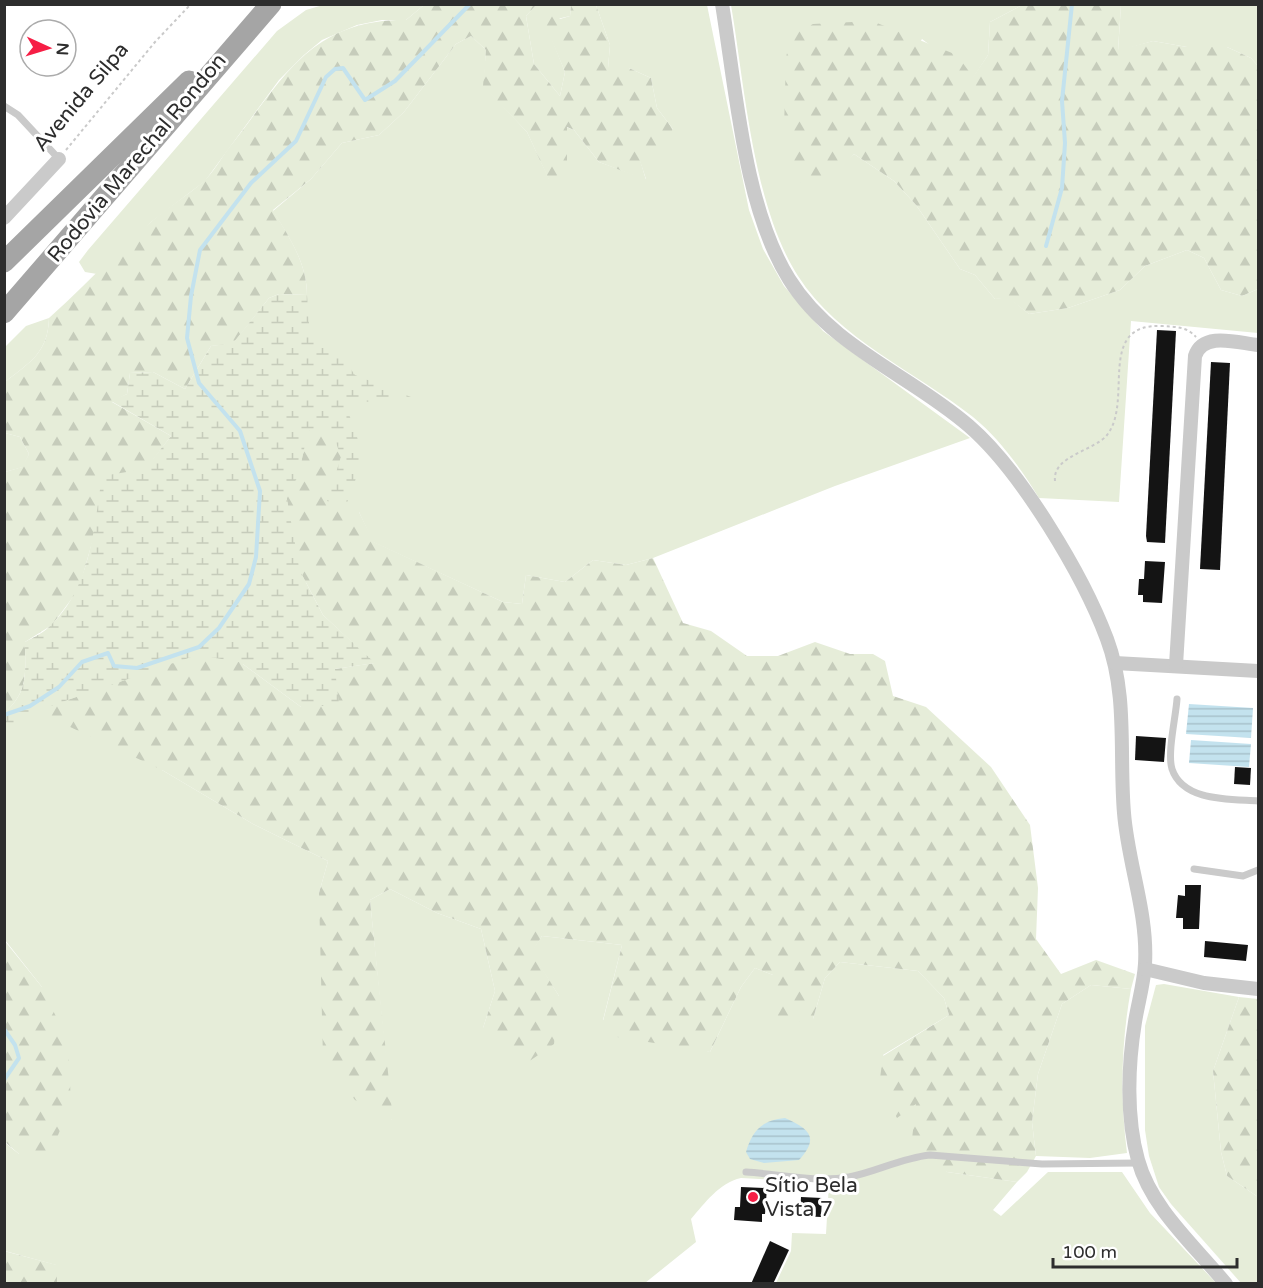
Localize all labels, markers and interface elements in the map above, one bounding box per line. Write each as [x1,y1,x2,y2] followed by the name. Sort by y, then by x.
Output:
[18,18,78,78] north arrow
[28,37,134,157] street label: Avenida Silpa
[52,42,72,56] text: N
[42,49,232,267] street label: Rodovia Marechal Rondon
[765,1173,858,1222] place label: Sítio Bela Vista 7
[746,1190,760,1204] marker: Sítio Bela Vista 7
[1053,1231,1238,1269] scale bar
[1062,1241,1117,1263] text: 100 m

